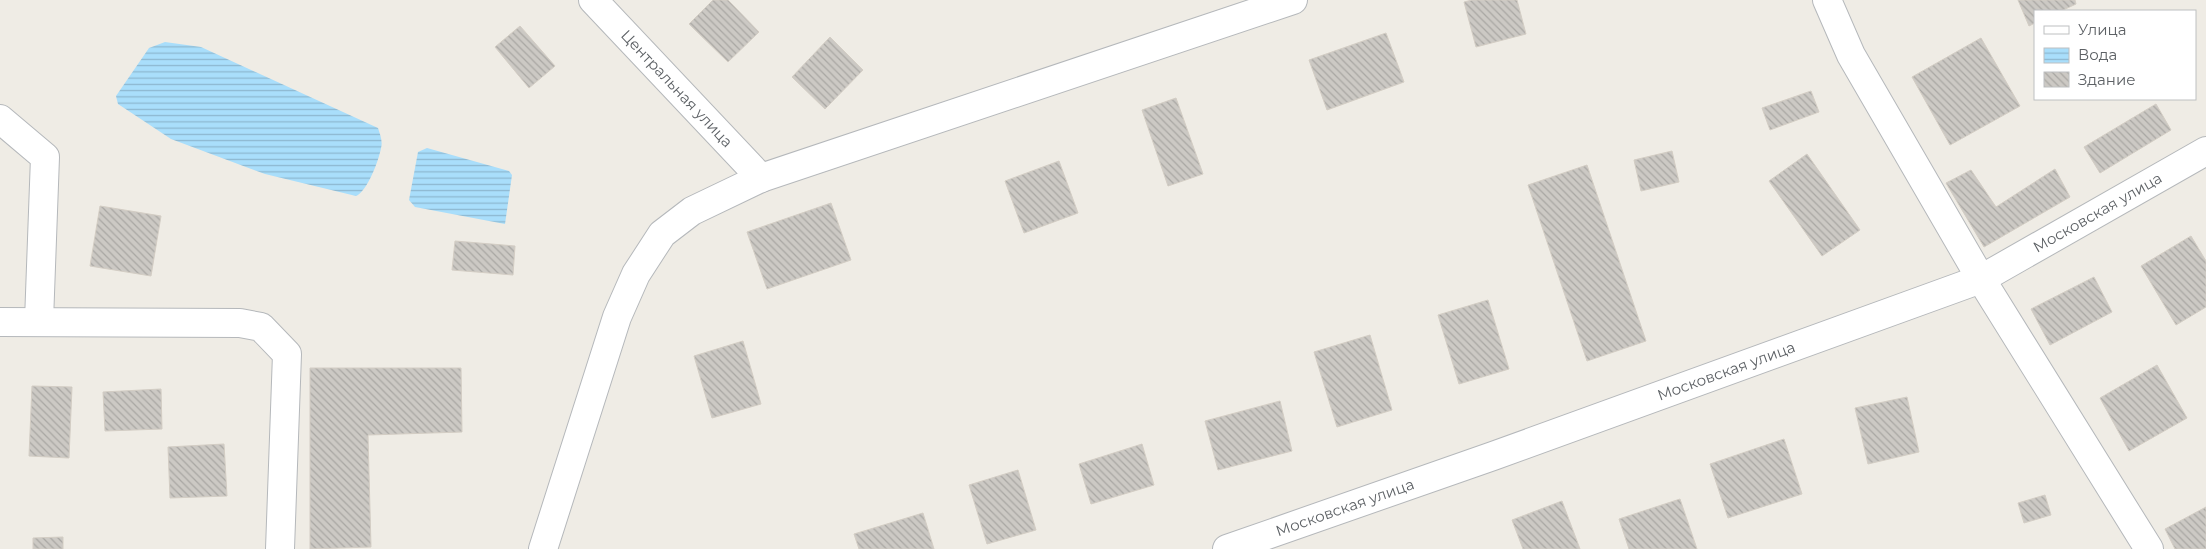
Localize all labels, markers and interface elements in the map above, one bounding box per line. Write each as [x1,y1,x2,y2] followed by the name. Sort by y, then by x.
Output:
[2034,10,2196,100] legend
[2078,20,2126,39] text: Улица
[617,26,737,151] street label: Центральная улица
[2078,45,2117,64] text: Вода
[2078,70,2136,89] text: Здание
[2029,168,2165,256] street label: Московская улица
[1655,337,1798,405] street label: Московская улица
[1273,474,1417,540] street label: Московская улица

